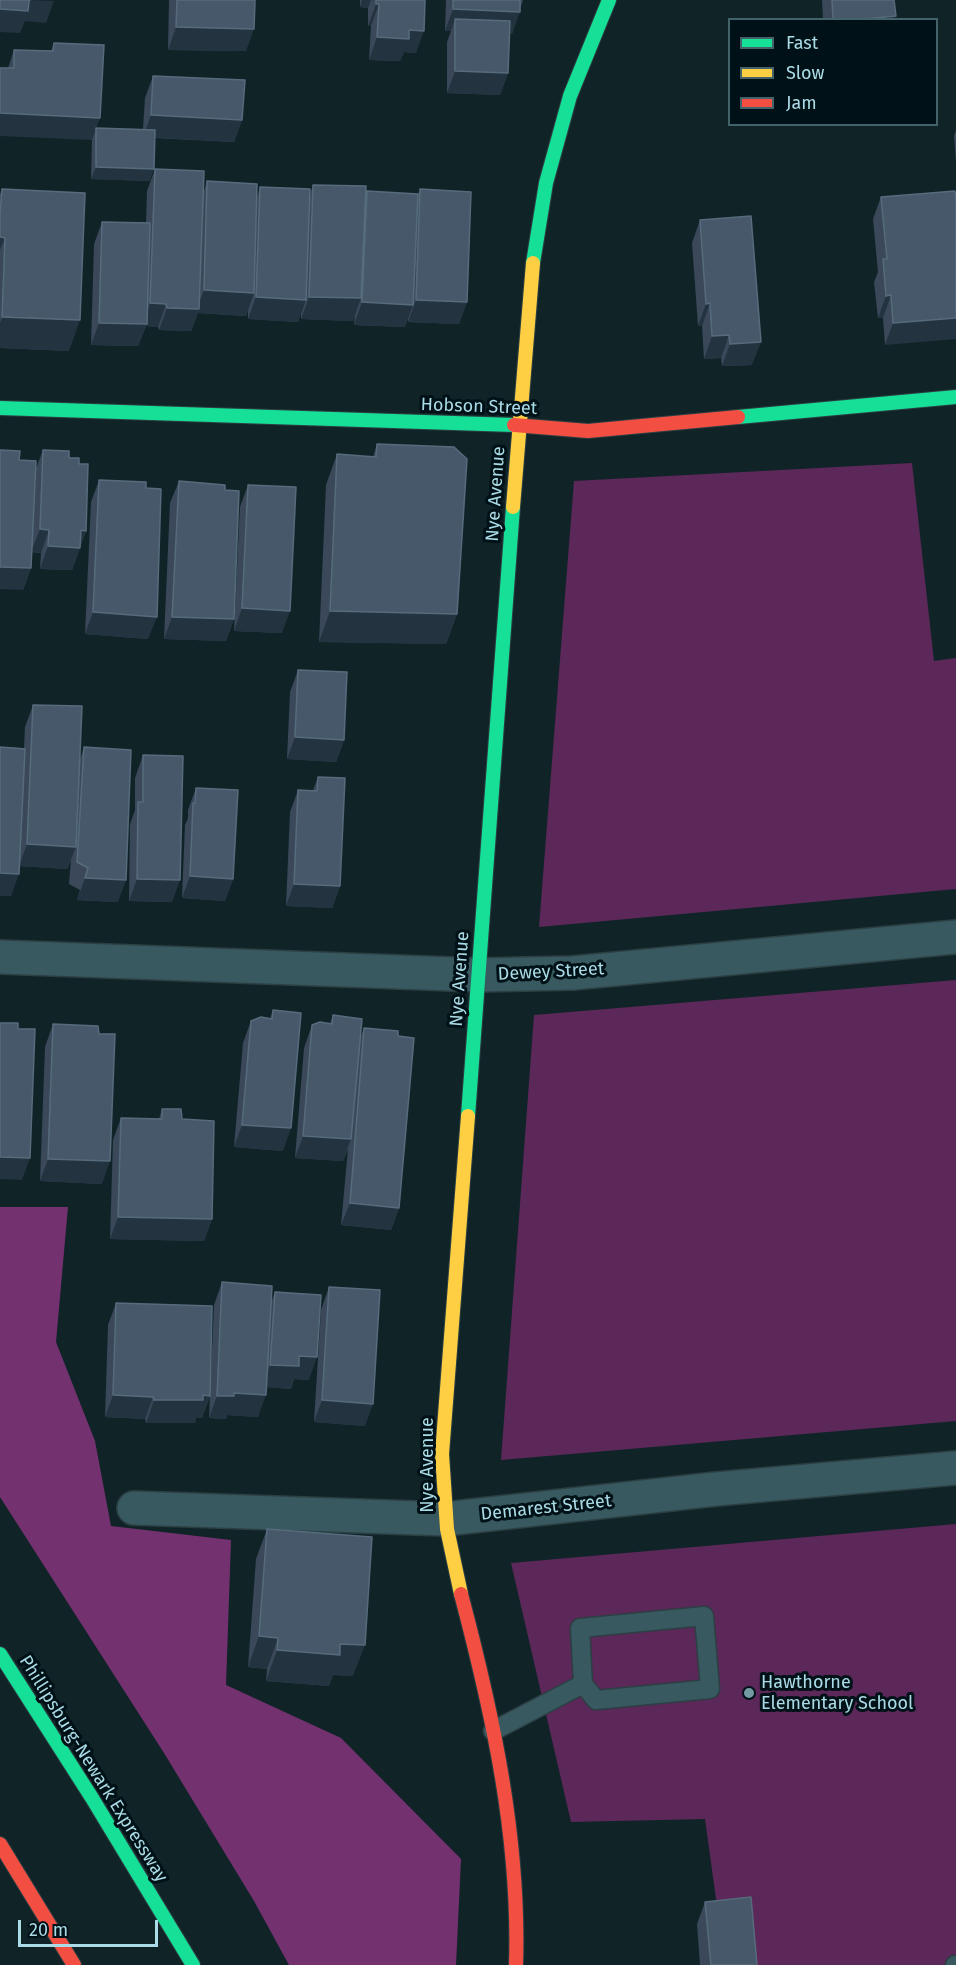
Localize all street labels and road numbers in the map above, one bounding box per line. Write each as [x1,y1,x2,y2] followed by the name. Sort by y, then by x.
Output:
[420,394,538,420] street label: Hobson Street
[482,446,510,542] street label: Nye Avenue
[446,931,474,1027] street label: Nye Avenue
[497,958,605,986] street label: Dewey Street
[417,1417,439,1513] street label: Nye Avenue
[480,1490,612,1526] street label: Demarest Street
[14,1652,172,1886] street label: Phillipsburg-Newark Expressway

